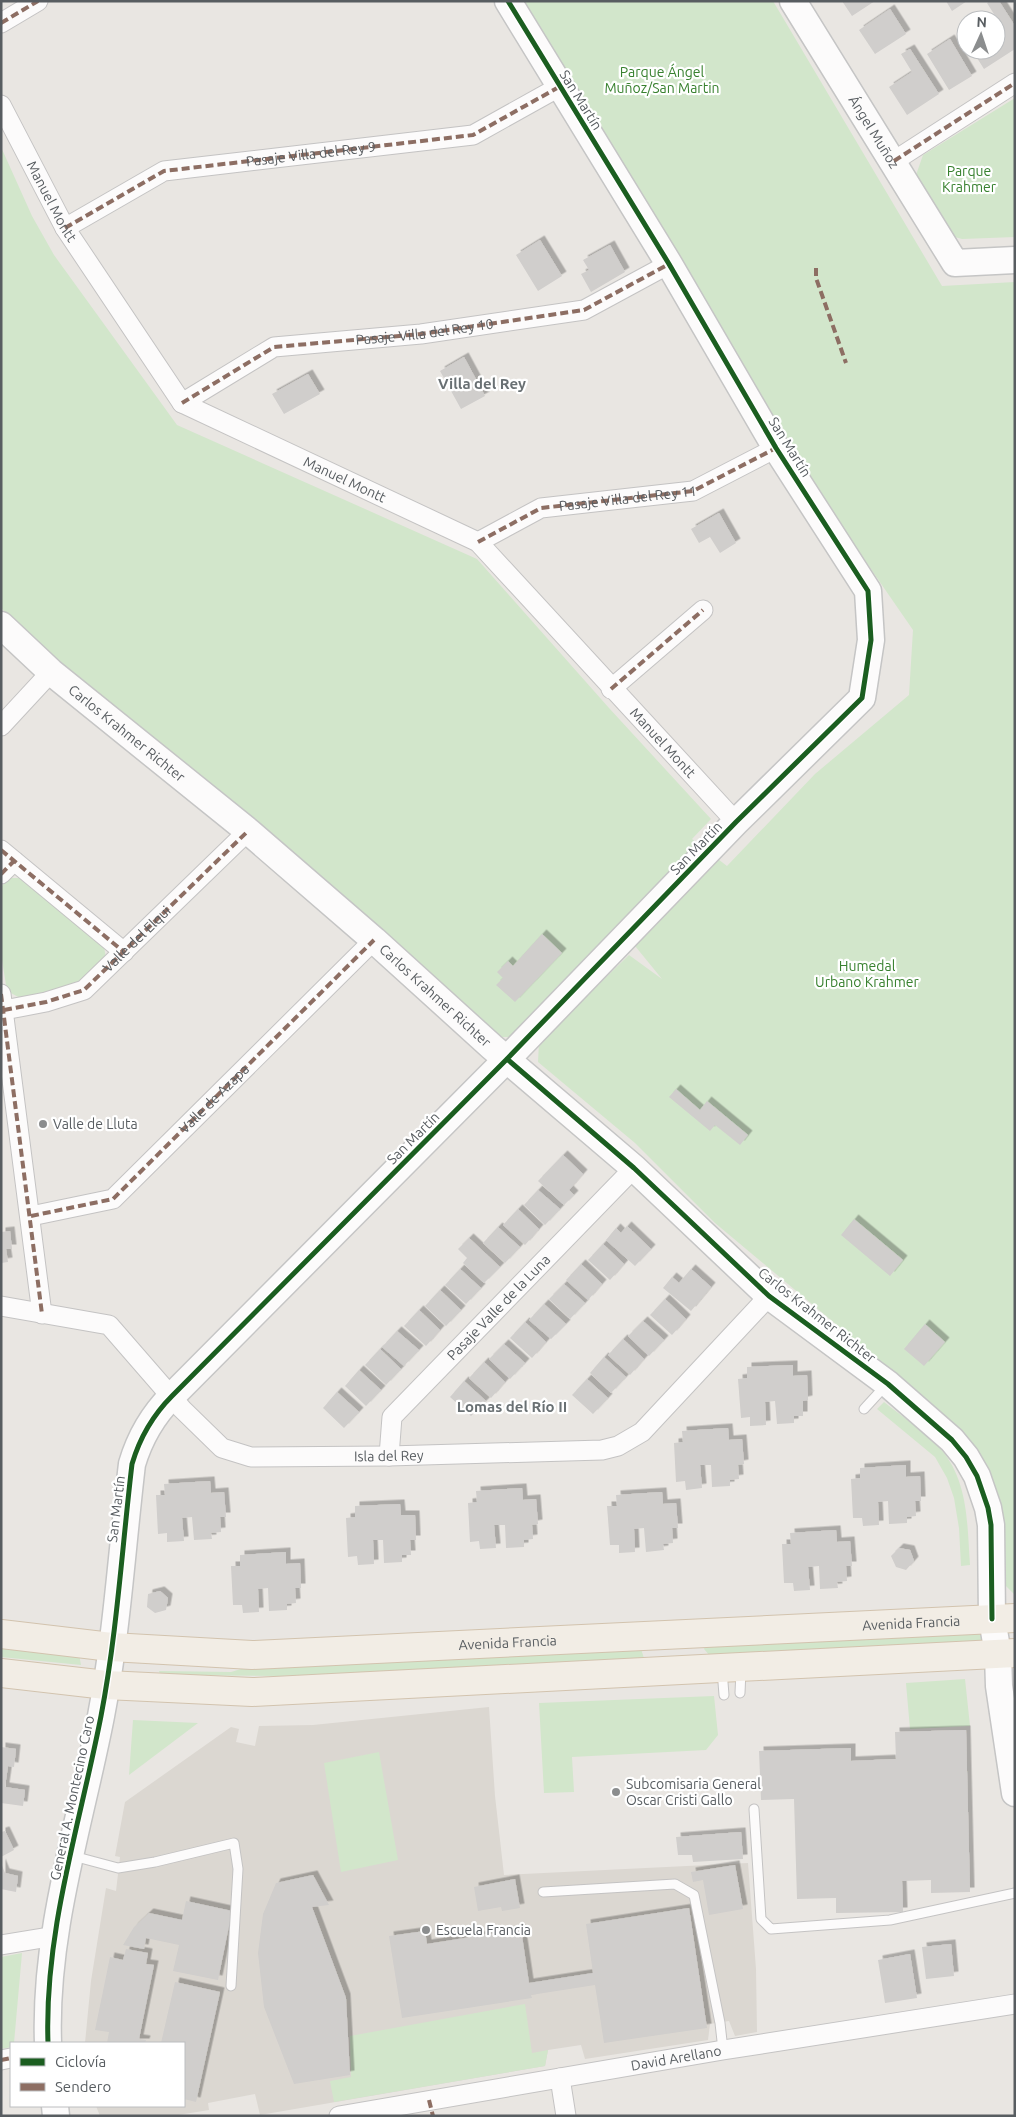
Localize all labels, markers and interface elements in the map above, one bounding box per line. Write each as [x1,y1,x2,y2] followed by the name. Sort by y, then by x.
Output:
[956,10,1006,60] north arrow
[976,14,987,30] text: N
[604,63,720,96] park label: Parque Ángel Muñoz/San Martin
[556,67,606,133] street label: San Martín
[845,92,902,171] street label: Ángel Muñoz
[245,138,377,169] street label: Pasaje Villa del Rey 9
[24,158,80,245] street label: Manuel Montt
[942,163,997,195] park label: Parque Krahmer
[355,315,495,348] street label: Pasaje Villa del Rey 10
[438,375,526,392] district label: Villa del Rey
[765,414,815,480] street label: San Martín
[301,453,389,506] street label: Manuel Montt
[558,483,698,514] street label: Pasaje Villa del Rey 11
[65,681,189,785] street label: Carlos Krahmer Richter
[627,704,699,781] street label: Manuel Montt
[667,818,725,878] street label: San Martín
[99,902,174,975] street label: Valle del Elqui
[376,941,495,1051] street label: Carlos Krahmer Richter
[815,958,920,990] park label: Humedal Urbano Krahmer
[176,1061,252,1137] street label: Valle de Azapa
[384,1109,442,1167] street label: San Martín
[53,1116,138,1132] place label: Valle de Lluta
[37,1118,49,1130] marker: Valle de Lluta
[444,1251,553,1363] street label: Pasaje Valle de la Luna
[755,1264,879,1366] street label: Carlos Krahmer Richter
[457,1398,567,1415] district label: Lomas del Río II
[354,1447,424,1464] street label: Isla del Rey
[104,1475,128,1543] street label: San Martín
[862,1613,961,1633] street label: Avenida Francia
[458,1632,557,1653] street label: Avenida Francia
[47,1714,97,1882] street label: General A. Montecino Caro
[626,1776,761,1808] place label: Subcomisaria General Oscar Cristi Gallo
[610,1786,622,1798] marker: Subcomisaria General Oscar Cristi Gallo
[436,1922,531,1938] place label: Escuela Francia
[420,1924,432,1936] marker: Escuela Francia
[10,2042,185,2107] legend
[630,2042,723,2074] street label: David Arellano
[55,2053,106,2070] text: Ciclovía
[55,2078,111,2095] text: Sendero

